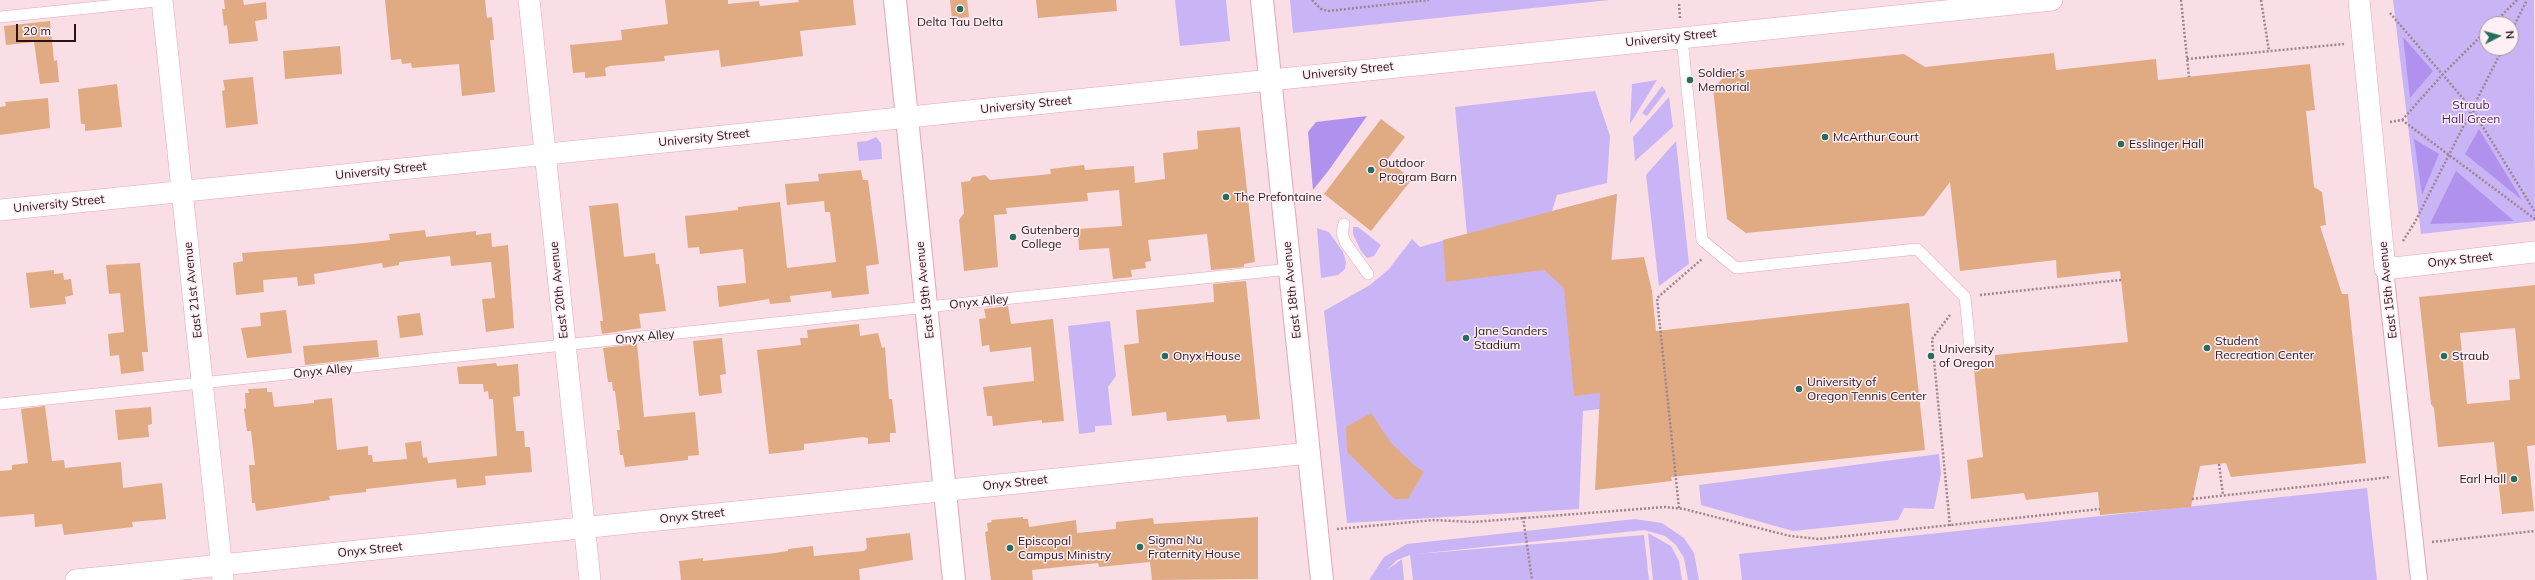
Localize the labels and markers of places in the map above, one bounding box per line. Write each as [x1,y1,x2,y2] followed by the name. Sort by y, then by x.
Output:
[955,4,965,14] marker: Delta Tau Delta
[917,15,1003,29] place label: Delta Tau Delta
[1698,66,1749,94] place label: Soldier’s Memorial
[1685,75,1695,85] marker: Soldier’s Memorial
[1833,130,1919,144] place label: McArthur Court
[1820,132,1830,142] marker: McArthur Court
[2129,137,2204,151] place label: Esslinger Hall
[2116,139,2126,149] marker: Esslinger Hall
[1379,156,1457,184] place label: Outdoor Program Barn
[1366,165,1376,175] marker: Outdoor Program Barn
[1234,190,1322,204] place label: The Prefontaine
[1221,192,1231,202] marker: The Prefontaine
[1021,223,1080,251] place label: Gutenberg College
[1008,232,1018,242] marker: Gutenberg College
[1474,324,1548,352] place label: Jane Sanders Stadium
[1461,333,1471,343] marker: Jane Sanders Stadium
[2215,334,2314,362] place label: Student Recreation Center
[1939,342,1994,370] place label: University of Oregon
[2202,343,2212,353] marker: Student Recreation Center
[1173,349,1240,363] place label: Onyx House
[2452,349,2489,363] place label: Straub
[1160,351,1170,361] marker: Onyx House
[1926,351,1936,361] marker: University of Oregon
[2439,351,2449,361] marker: Straub
[1807,375,1927,403] place label: University of Oregon Tennis Center
[1794,384,1804,394] marker: University of Oregon Tennis Center
[2459,472,2506,486] place label: Earl Hall
[2509,474,2519,484] marker: Earl Hall
[1148,533,1240,561] place label: Sigma Nu Fraternity House
[1018,534,1111,562] place label: Episcopal Campus Ministry
[1135,542,1145,552] marker: Sigma Nu Fraternity House
[1005,543,1015,553] marker: Episcopal Campus Ministry

